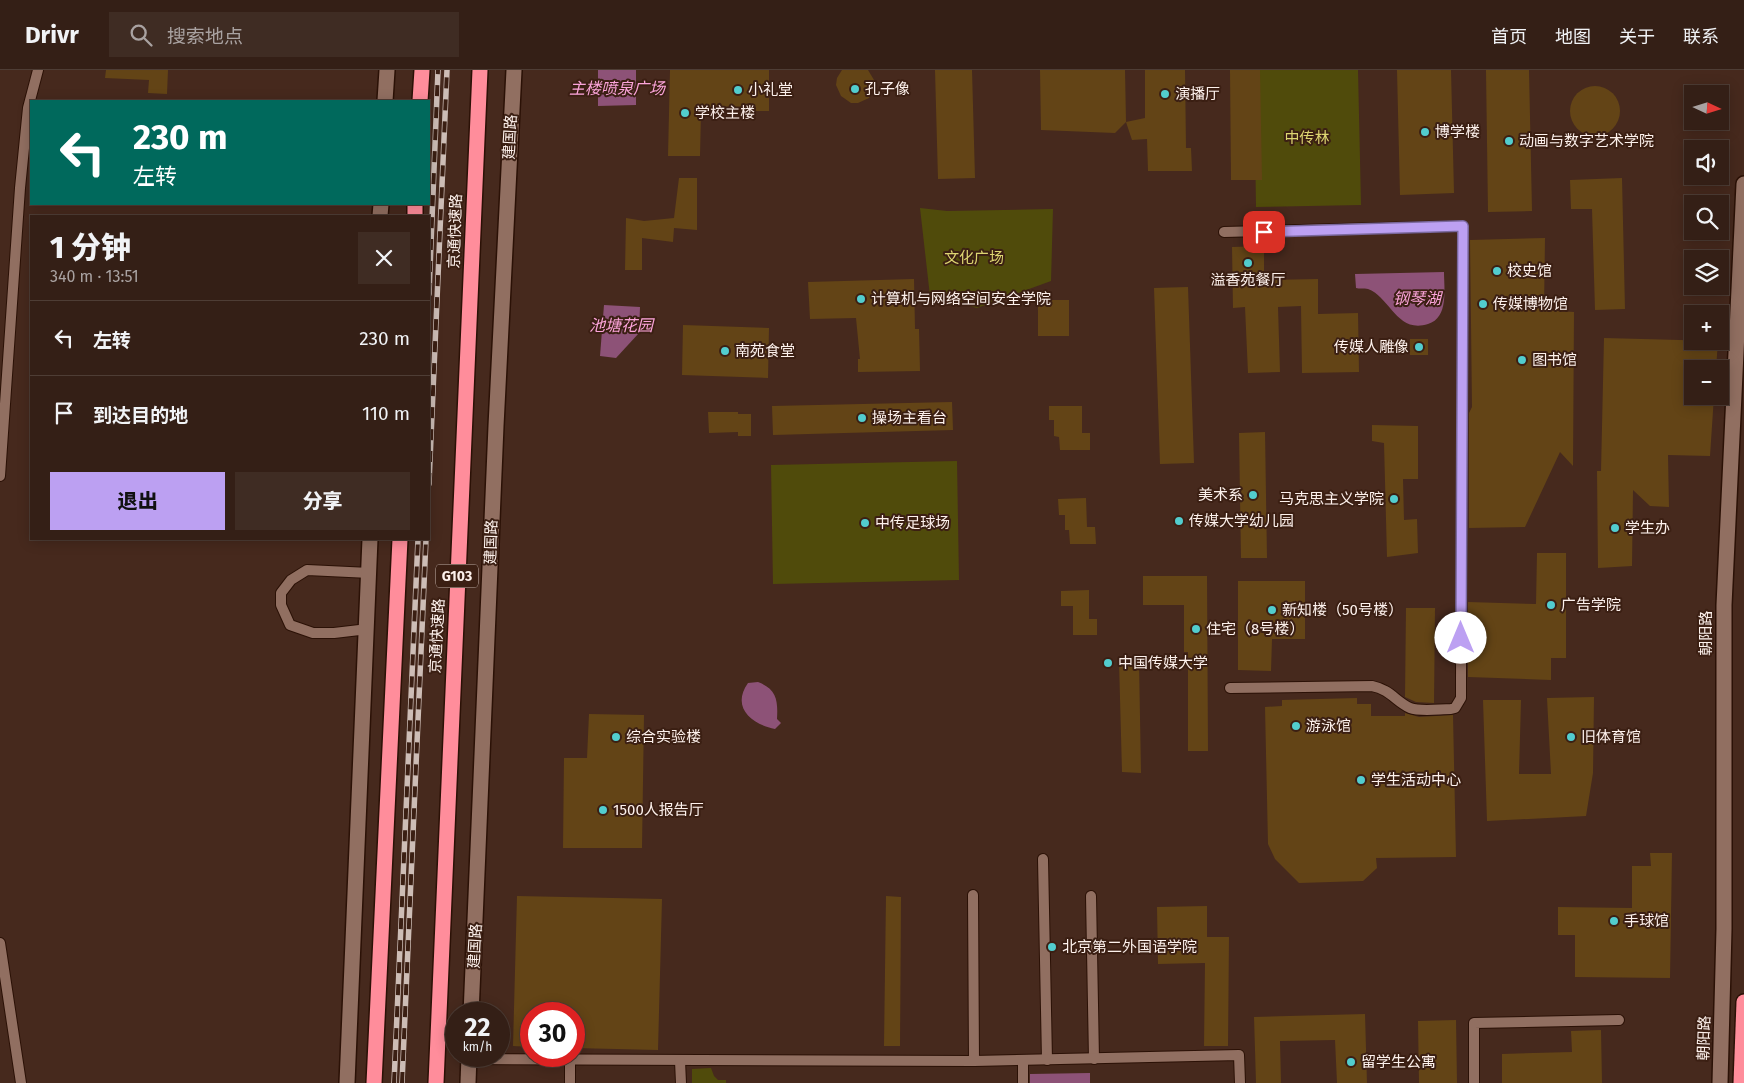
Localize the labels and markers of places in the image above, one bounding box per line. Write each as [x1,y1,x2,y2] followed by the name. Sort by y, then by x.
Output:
[865,80,910,98] place label: 孔子像
[748,81,793,99] place label: 小礼堂
[849,83,861,95] marker: 孔子像
[732,84,744,96] marker: 小礼堂
[1175,85,1220,103] place label: 演播厅
[1159,88,1171,100] marker: 演播厅
[695,104,755,122] place label: 学校主楼
[679,107,691,119] marker: 学校主楼
[1435,123,1480,141] place label: 博学楼
[1419,126,1431,138] marker: 博学楼
[1519,132,1654,150] place label: 动画与数字艺术学院
[1503,135,1515,147] marker: 动画与数字艺术学院
[1243,211,1285,253] pin
[1242,257,1254,269] marker: 溢香苑餐厅
[1507,262,1552,280] place label: 校史馆
[1491,265,1503,277] marker: 校史馆
[1210,271,1286,289] place label: 溢香苑餐厅
[871,290,1051,308] place label: 计算机与网络空间安全学院
[855,293,867,305] marker: 计算机与网络空间安全学院
[1493,295,1568,313] place label: 传媒博物馆
[1477,298,1489,310] marker: 传媒博物馆
[1334,338,1409,356] place label: 传媒人雕像
[1413,341,1425,353] marker: 传媒人雕像
[735,342,795,360] place label: 南苑食堂
[719,345,731,357] marker: 南苑食堂
[1532,351,1577,369] place label: 图书馆
[1516,354,1528,366] marker: 图书馆
[872,409,947,427] place label: 操场主看台
[856,412,868,424] marker: 操场主看台
[1198,486,1243,504] place label: 美术系
[1247,489,1259,501] marker: 美术系
[1279,490,1384,508] place label: 马克思主义学院
[1388,493,1400,505] marker: 马克思主义学院
[1189,512,1294,530] place label: 传媒大学幼儿园
[875,514,950,532] place label: 中传足球场
[1173,515,1185,527] marker: 传媒大学幼儿园
[859,517,871,529] marker: 中传足球场
[1625,519,1670,537] place label: 学生办
[1609,522,1621,534] marker: 学生办
[1561,596,1621,614] place label: 广告学院
[1545,599,1557,611] marker: 广告学院
[1282,601,1403,619] place label: 新知楼（50号楼）
[1266,604,1278,616] marker: 新知楼（50号楼）
[1206,620,1304,638] place label: 住宅（8号楼）
[1190,623,1202,635] marker: 住宅（8号楼）
[1118,654,1208,672] place label: 中国传媒大学
[1102,657,1114,669] marker: 中国传媒大学
[1306,717,1351,735] place label: 游泳馆
[1290,720,1302,732] marker: 游泳馆
[626,728,701,746] place label: 综合实验楼
[1581,728,1641,746] place label: 旧体育馆
[610,731,622,743] marker: 综合实验楼
[1565,731,1577,743] marker: 旧体育馆
[1371,771,1461,789] place label: 学生活动中心
[1355,774,1367,786] marker: 学生活动中心
[613,801,704,819] place label: 1500人报告厅
[597,804,609,816] marker: 1500人报告厅
[1624,912,1669,930] place label: 手球馆
[1608,915,1620,927] marker: 手球馆
[1062,938,1197,956] place label: 北京第二外国语学院
[1046,941,1058,953] marker: 北京第二外国语学院
[1361,1053,1436,1071] place label: 留学生公寓
[1345,1056,1357,1068] marker: 留学生公寓

